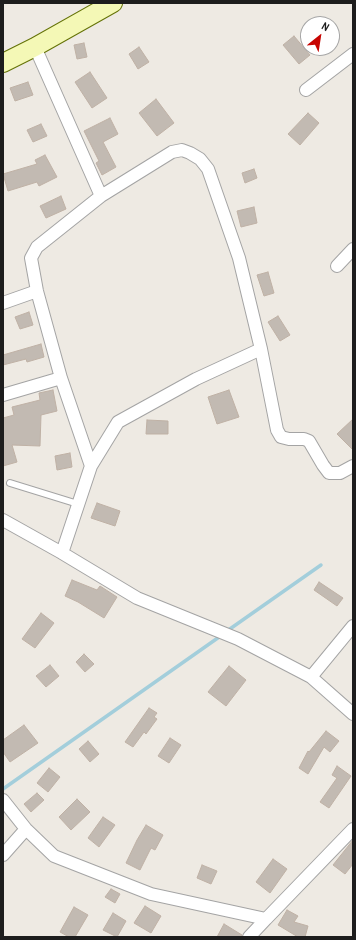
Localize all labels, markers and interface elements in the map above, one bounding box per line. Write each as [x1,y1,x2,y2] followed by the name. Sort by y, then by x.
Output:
[300,16,340,56] north arrow
[319,19,332,34] text: N

